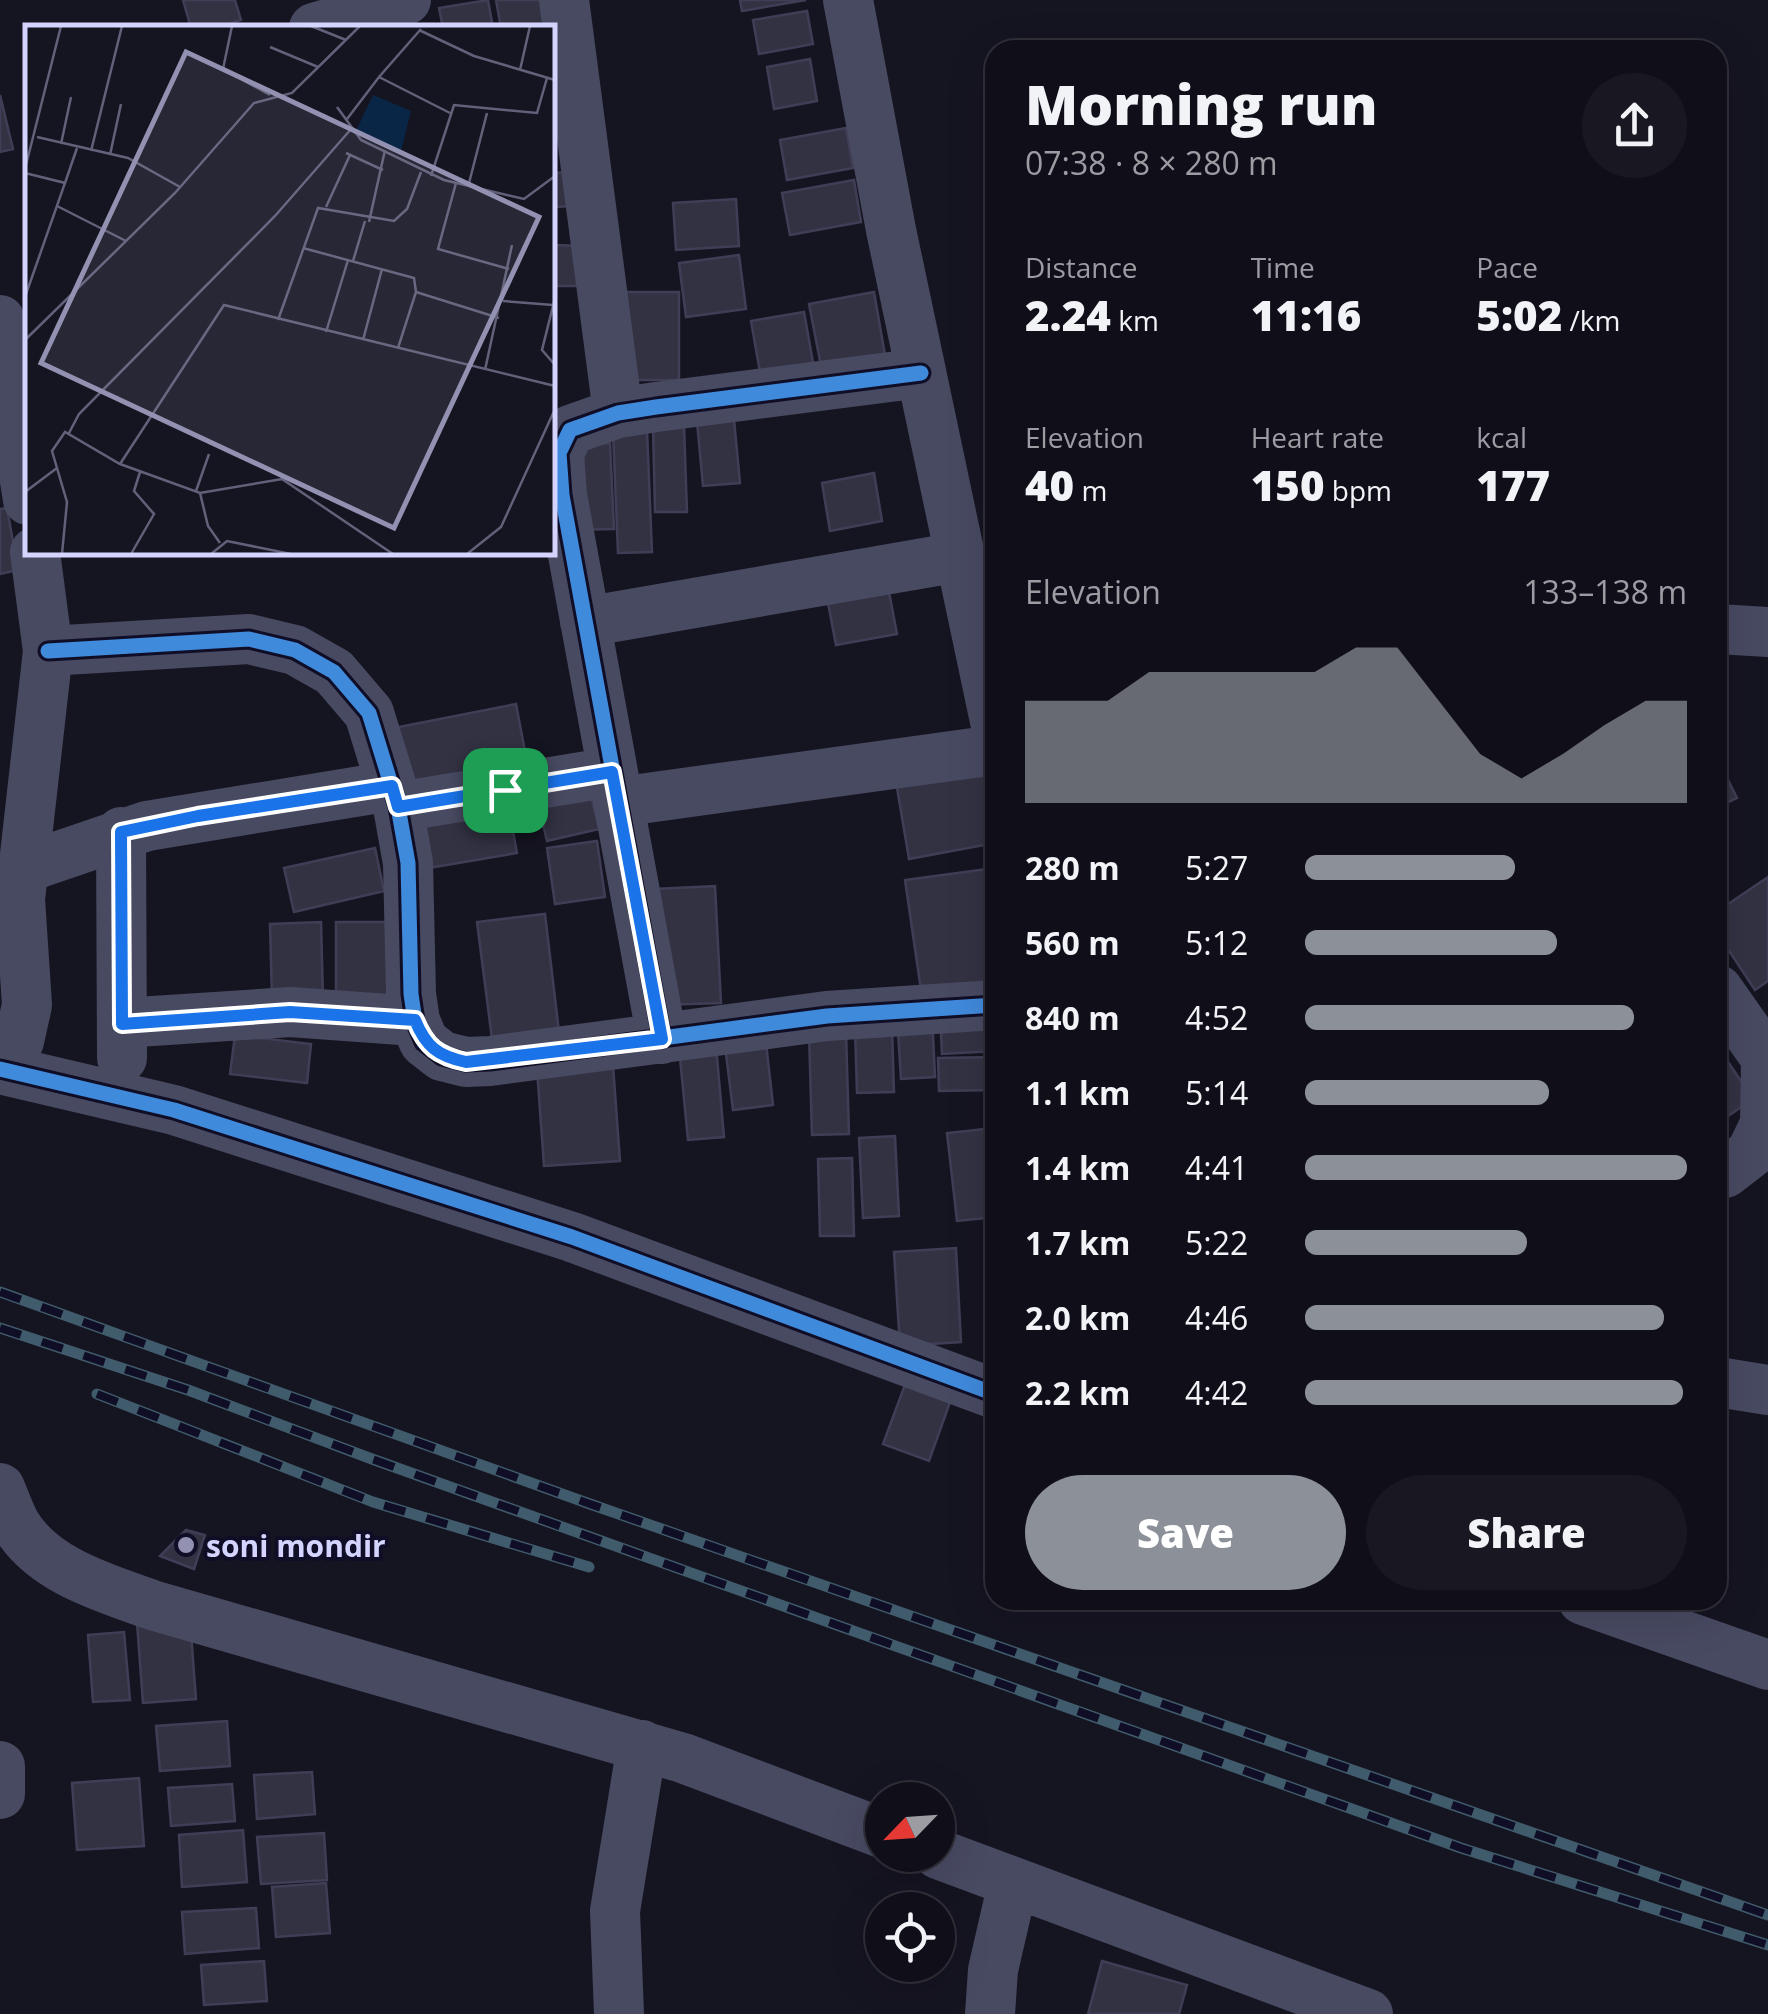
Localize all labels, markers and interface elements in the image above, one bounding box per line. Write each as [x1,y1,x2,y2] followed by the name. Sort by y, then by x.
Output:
[25,25,555,555] inset map
[1025,66,1378,141] text: Morning run
[1582,73,1687,178] button: share
[1025,141,1278,184] text: 07:38 · 8 × 280 m
[1025,248,1138,286] text: Distance
[1251,248,1315,286] text: Time
[1476,248,1538,286] text: Pace
[1025,286,1111,343] text: 2.24
[1251,286,1361,343] text: 11:16
[1476,286,1562,343] text: 5:02
[1111,301,1159,339] text: km
[1562,301,1620,339] text: /km
[1025,418,1144,456] text: Elevation
[1251,418,1384,456] text: Heart rate
[1476,418,1527,456] text: kcal
[1025,456,1074,513] text: 40
[1251,456,1324,513] text: 150
[1476,456,1550,513] text: 177
[1074,471,1107,509] text: m
[1324,471,1392,509] text: bpm
[1025,570,1161,613] text: Elevation
[1523,570,1687,613] text: 133–138 m
[463,748,548,833] pin
[478,763,533,818] icon: arrive
[1025,846,1120,889] text: 280 m
[1185,846,1248,889] text: 5:27
[1025,921,1120,964] text: 560 m
[1185,921,1248,964] text: 5:12
[1025,996,1120,1039] text: 840 m
[1185,996,1248,1039] text: 4:52
[1025,1071,1130,1114] text: 1.1 km
[1185,1071,1248,1114] text: 5:14
[1025,1146,1130,1189] text: 1.4 km
[1185,1146,1248,1189] text: 4:41
[1025,1221,1130,1264] text: 1.7 km
[1185,1221,1248,1264] text: 5:22
[1025,1296,1130,1339] text: 2.0 km
[1185,1296,1248,1339] text: 4:46
[1025,1371,1130,1414] text: 2.2 km
[1185,1371,1248,1414] text: 4:42
[1025,1475,1346,1590] button: Save
[1366,1475,1687,1590] button: Share
[206,1525,386,1566] place label: soni mondir
[175,1534,197,1556] marker: soni mondir
[865,1782,955,1872] north arrow
[865,1782,955,1982] map controls
[865,1892,955,1982] button: locate

